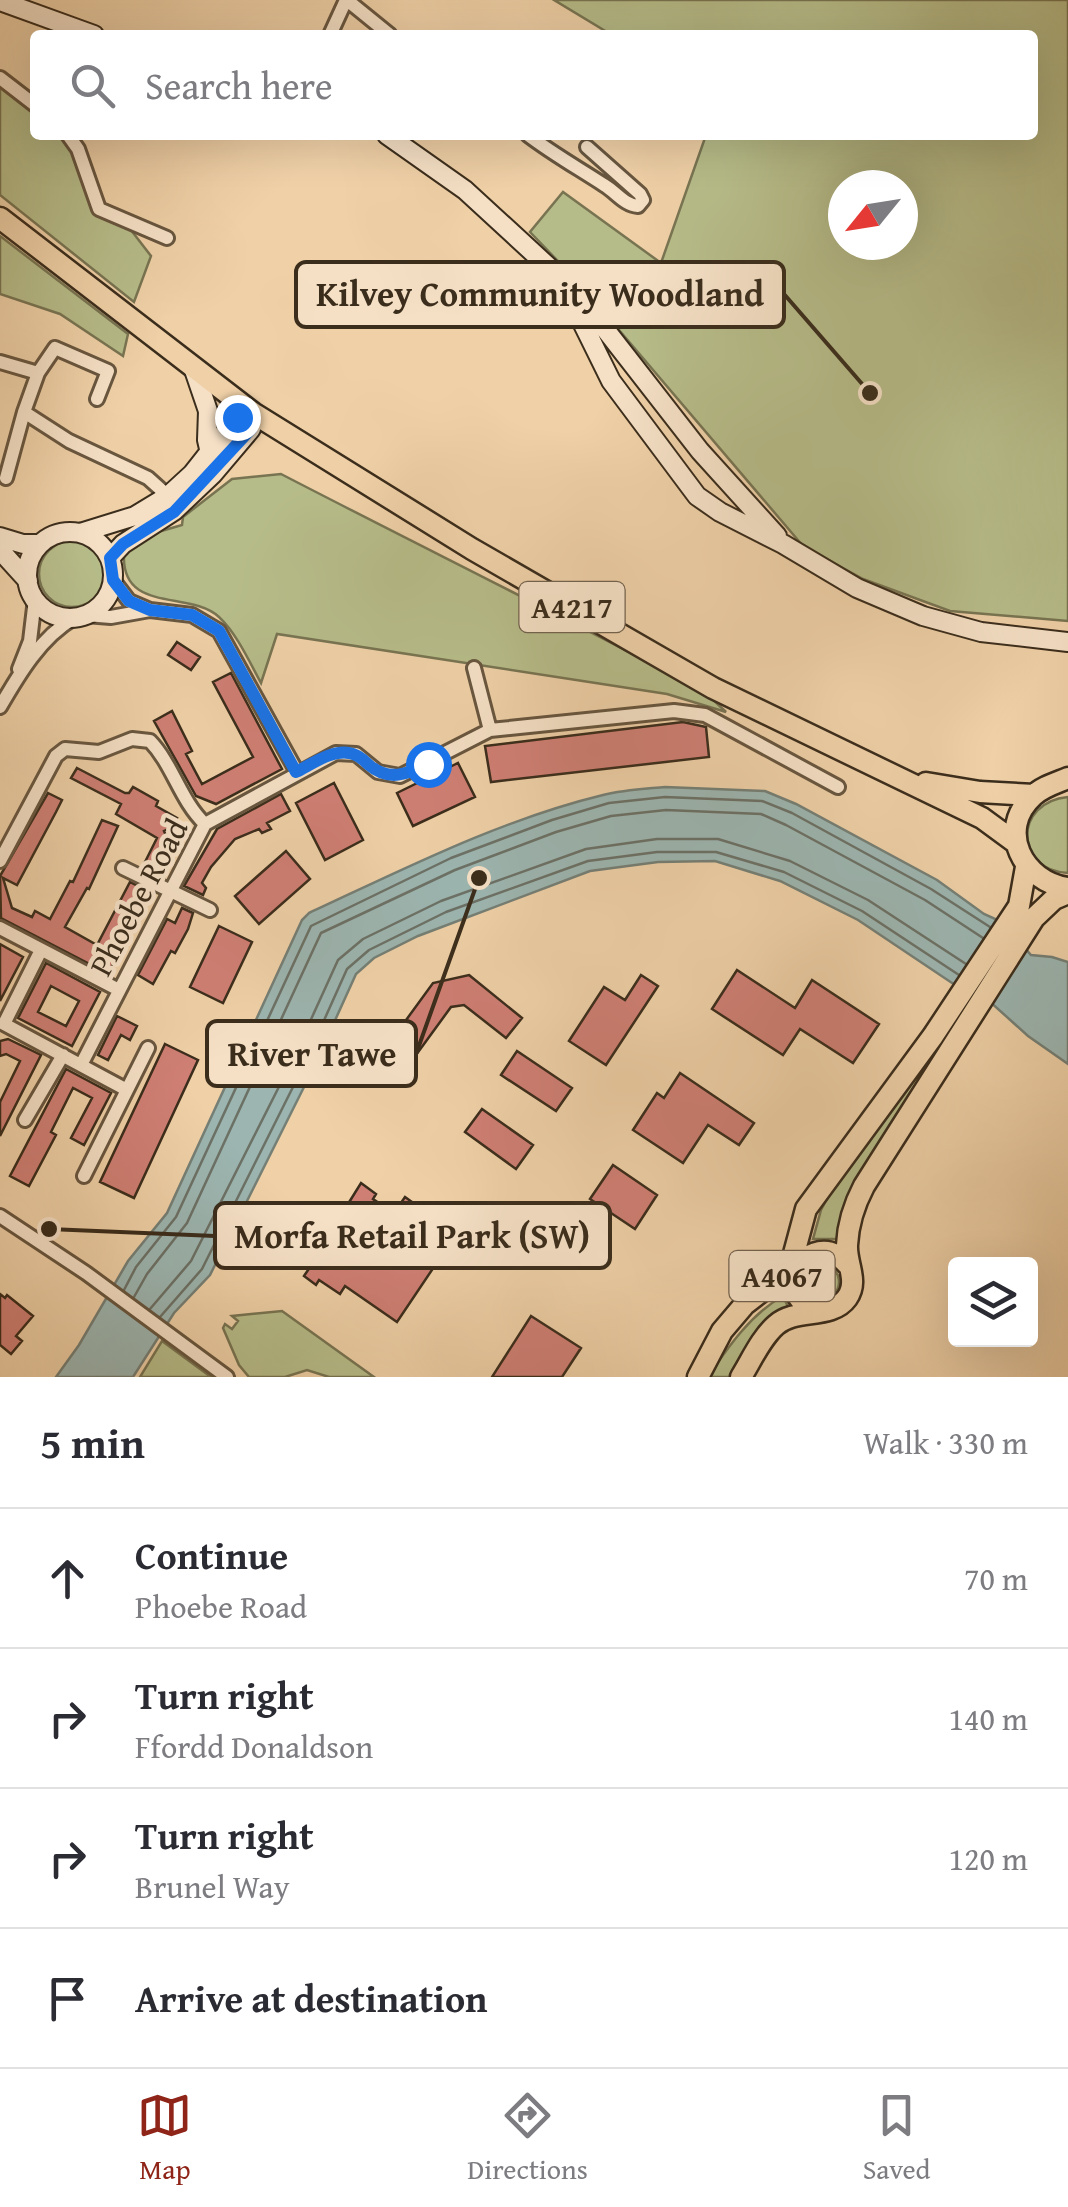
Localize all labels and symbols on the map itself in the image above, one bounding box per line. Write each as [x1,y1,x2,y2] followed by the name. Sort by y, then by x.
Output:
[828,170,918,260] north arrow
[296,262,784,327] callout: Kilvey Community Woodland
[316,268,765,319] text: Kilvey Community Woodland
[215,395,261,441] route end
[520,582,624,632] road number: A4217
[406,742,452,788] route start
[77,810,199,984] street label: Phoebe Road
[207,1021,416,1086] callout: River Tawe
[227,1028,397,1079] text: River Tawe
[215,1203,610,1268] callout: Morfa Retail Park (SW)
[234,1210,590,1261] text: Morfa Retail Park (SW)
[730,1251,834,1301] road number: A4067

